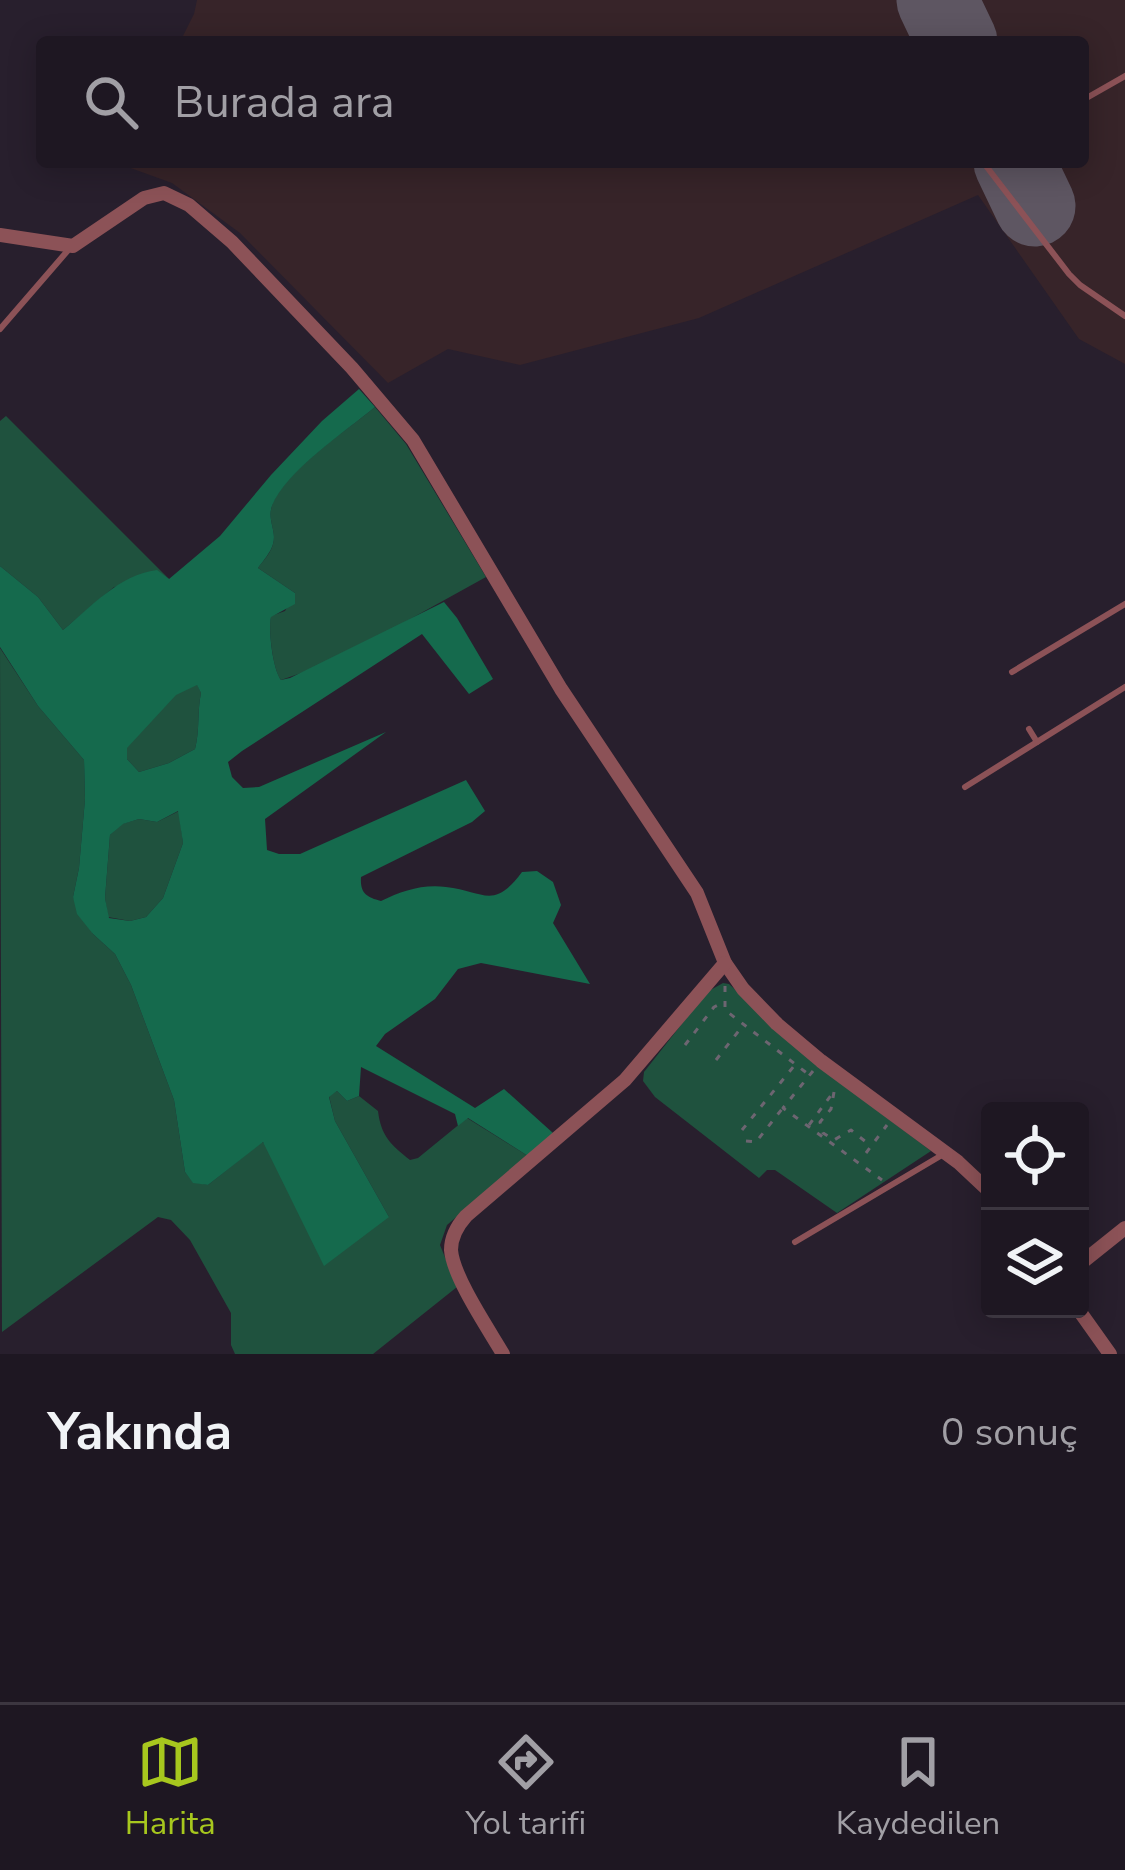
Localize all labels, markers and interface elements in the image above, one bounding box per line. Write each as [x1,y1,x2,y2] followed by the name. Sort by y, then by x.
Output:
[36,36,1089,168] search box
[78,69,144,135] icon: search
[174,72,395,133] text: Burada ara
[981,1102,1089,1318] map controls
[981,1102,1089,1210] button: locate
[981,1210,1089,1318] button: layers
[48,1397,232,1467] text: Yakında
[941,1406,1077,1459] text: 0 sonuç
[125,1729,216,1846] tab: Harita
[465,1729,586,1846] tab: Yol tarifi
[836,1729,1000,1846] tab: Kaydedilen

